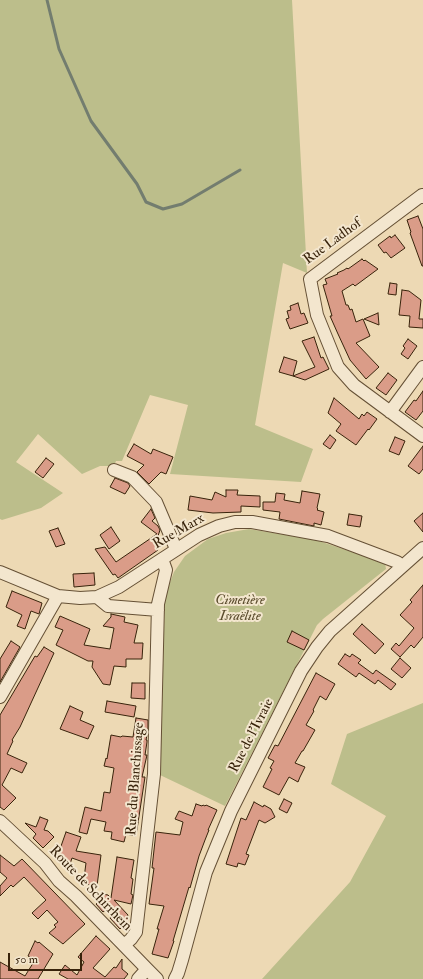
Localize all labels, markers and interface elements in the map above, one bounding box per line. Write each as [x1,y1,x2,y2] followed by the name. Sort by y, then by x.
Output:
[301,215,365,269] street label: Rue Ladhof
[150,511,208,553] street label: Rue Marx
[215,593,265,626] park label: Cimetière Israëlite
[226,696,278,776] street label: Rue de l'Ivraie
[124,722,148,836] street label: Rue du Blanchissage
[45,843,135,935] street label: Route de Schirrhein
[10,945,84,971] scale bar
[15,952,38,967] text: 50 m

